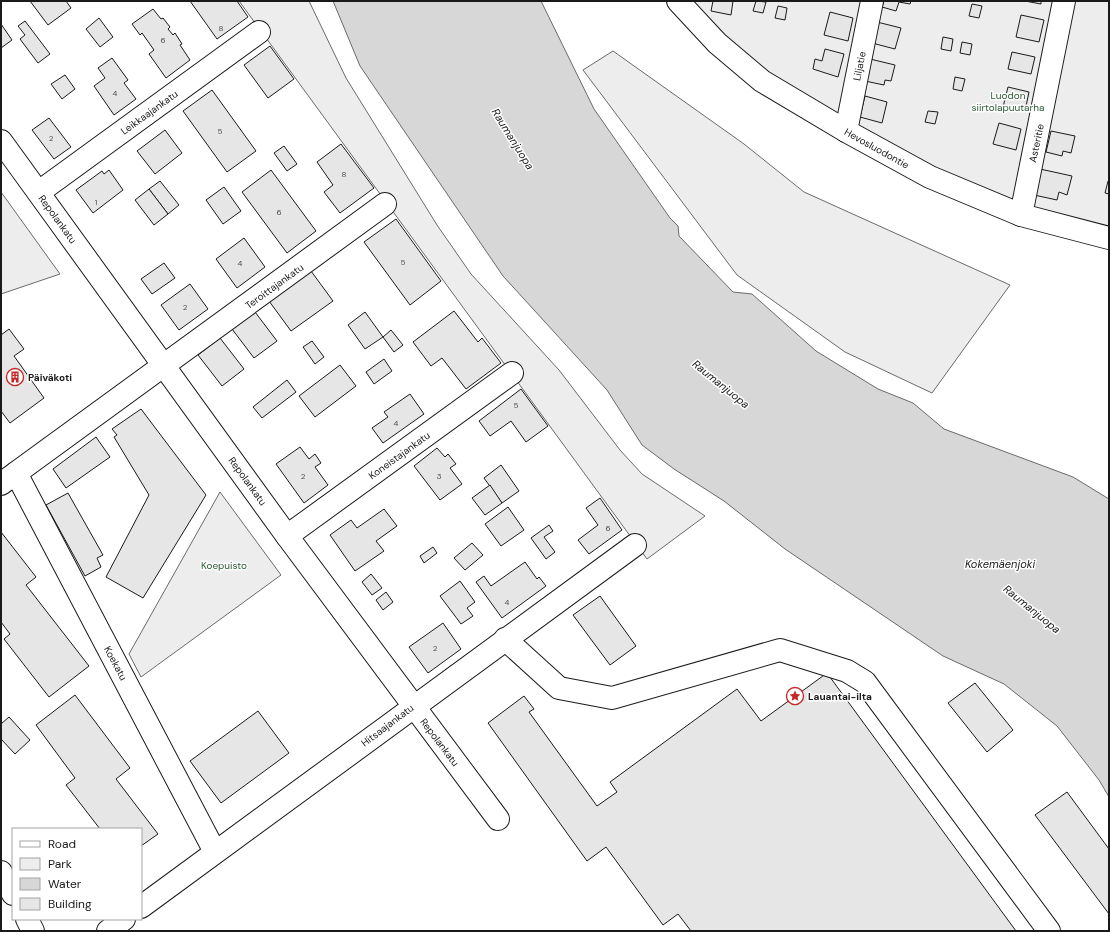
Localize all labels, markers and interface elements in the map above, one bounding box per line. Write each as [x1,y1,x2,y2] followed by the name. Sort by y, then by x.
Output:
[219,23,224,33] house number: 8
[160,35,166,45] house number: 6
[850,50,869,82] street label: Liljatie
[118,87,181,138] street label: Leikkaajankatu
[113,88,118,98] house number: 4
[972,89,1044,114] park label: Luodon siirtolapuutarha
[489,106,537,172] water label: Raumanjuopa
[1026,122,1047,164] street label: Asteritie
[842,125,912,172] street label: Hevosluodontie
[218,126,223,136] house number: 5
[49,133,54,143] house number: 2
[342,169,347,179] house number: 8
[36,192,80,246] street label: Repolankatu
[95,197,97,207] house number: 1
[276,207,282,217] house number: 6
[401,257,406,267] house number: 5
[238,258,243,268] house number: 4
[243,261,306,312] street label: Teroittajankatu
[183,302,188,312] house number: 2
[690,357,752,411] water label: Raumanjuopa
[5,367,25,387] building icon: Päiväkoti
[28,371,72,384] place label: Päiväkoti
[514,400,519,410] house number: 5
[394,418,399,428] house number: 4
[366,429,433,482] street label: Koneistajankatu
[226,454,270,508] street label: Repolankatu
[301,471,306,481] house number: 2
[437,471,442,481] house number: 3
[605,523,611,533] house number: 6
[965,557,1035,571] water label: Kokemäenjoki
[201,559,247,572] park label: Koepuisto
[1001,582,1063,636] water label: Raumanjuopa
[505,597,510,607] house number: 4
[433,643,438,653] house number: 2
[101,644,130,683] street label: Koekatu
[785,686,805,706] place icon: Lauantai-ilta
[808,690,872,703] place label: Lauantai-ilta
[358,701,416,749] street label: Hitsaajankatu
[417,716,462,769] street label: Repolankatu
[12,828,142,920] legend
[48,836,76,852] text: Road
[48,856,72,872] text: Park
[48,876,82,892] text: Water
[48,896,92,912] text: Building

